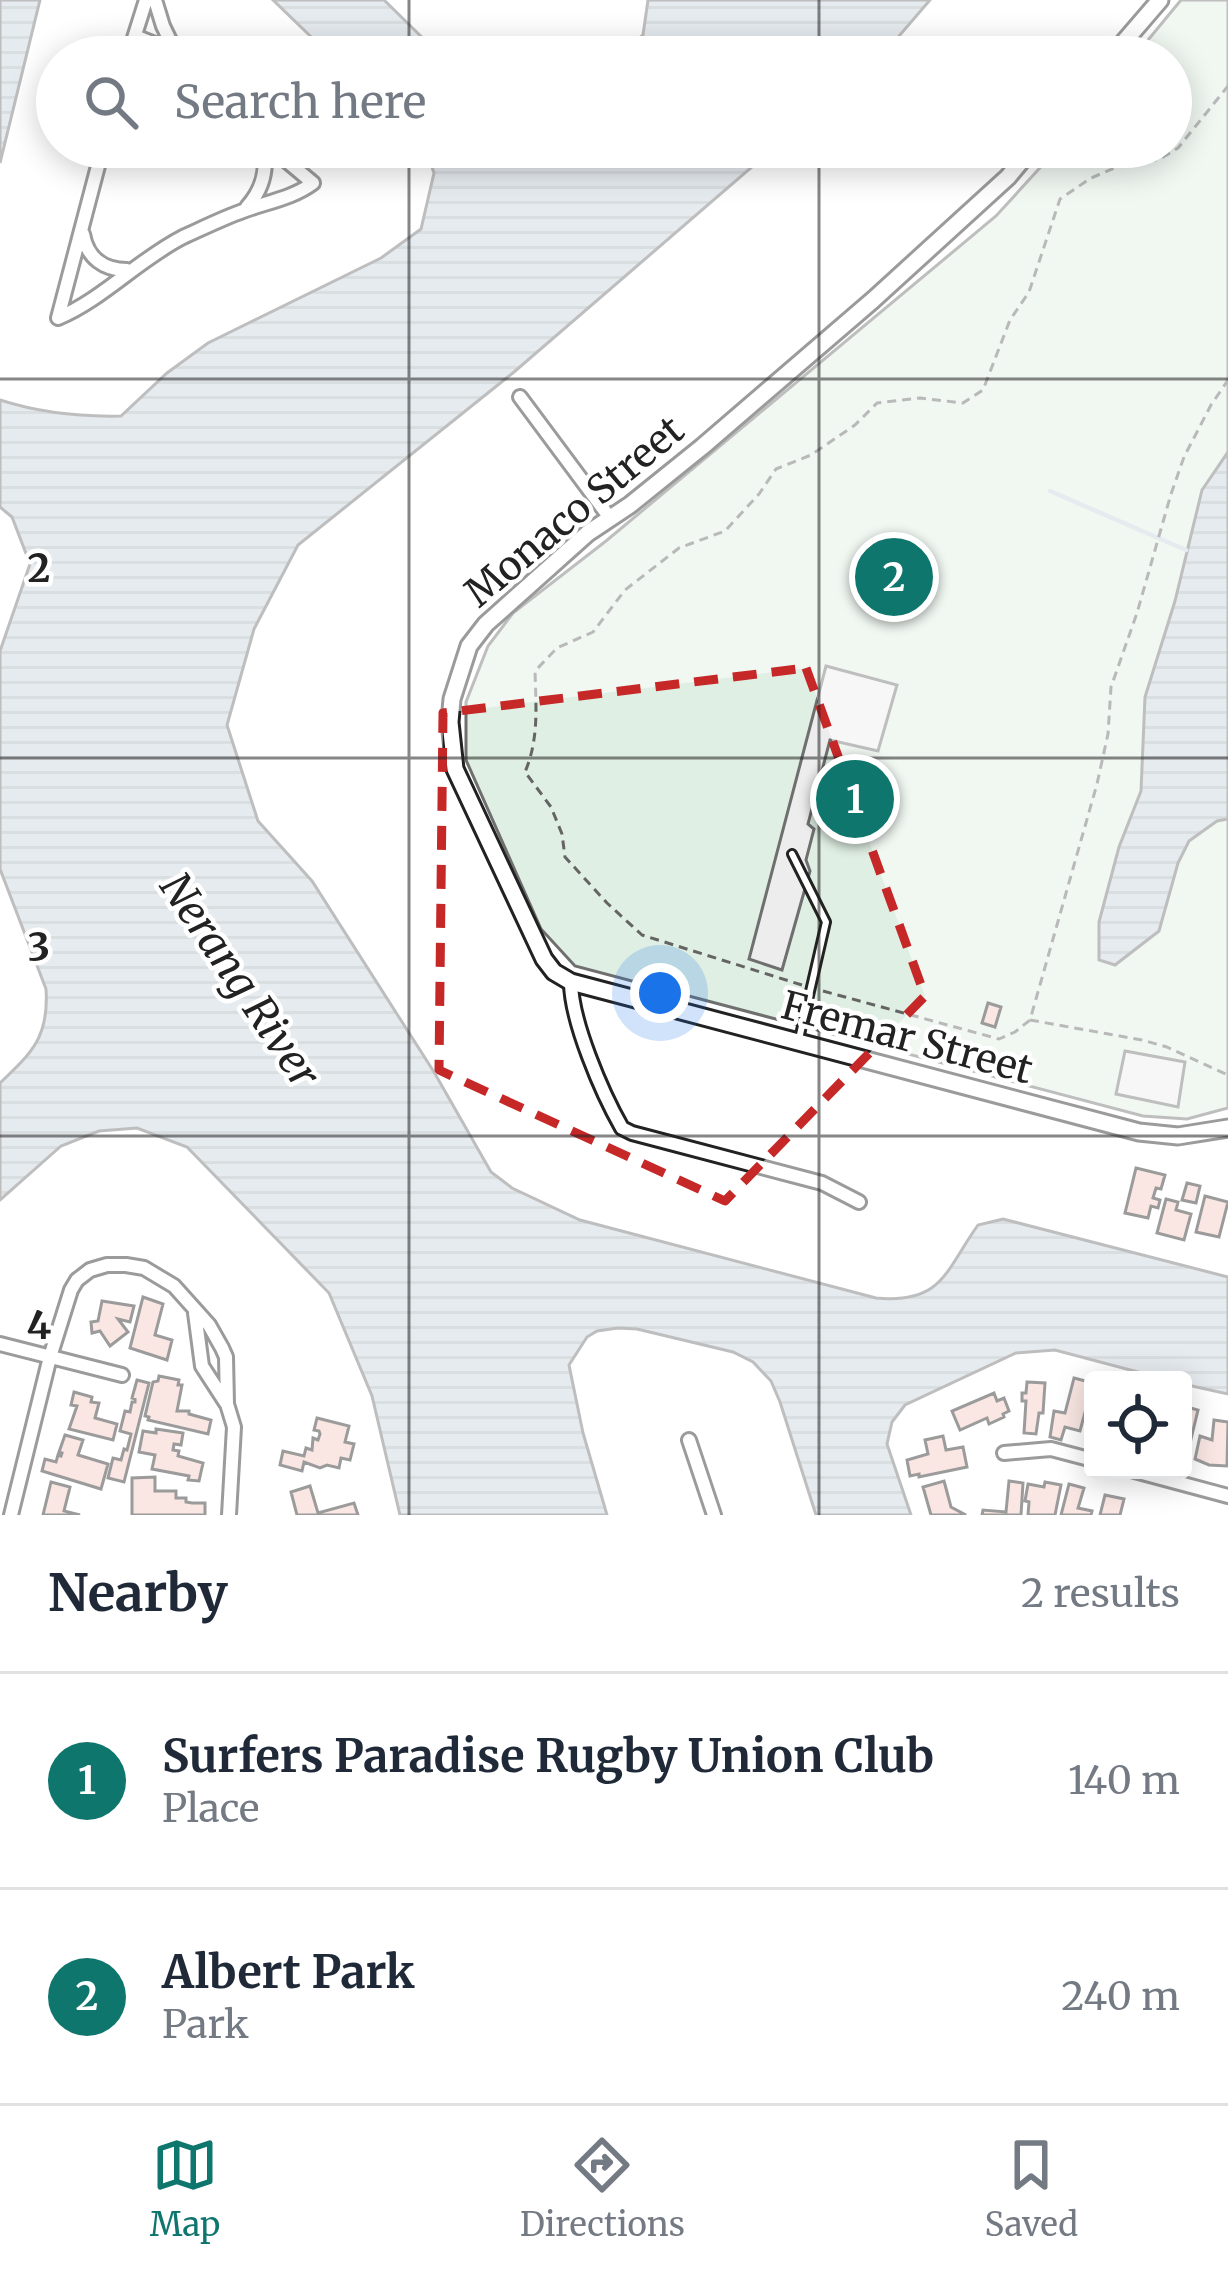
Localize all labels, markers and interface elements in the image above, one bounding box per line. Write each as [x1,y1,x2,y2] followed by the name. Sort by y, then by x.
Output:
[36,36,1192,168] search box
[78,69,144,135] icon: search
[174,74,426,130] text: Search here
[455,406,694,617] street label: Monaco Street
[855,532,933,622] pin: 2
[28,544,50,593] text: 2
[816,754,894,844] pin: 1
[149,863,331,1098] water label: Nerang River
[28,923,50,972] text: 3
[630,963,690,1023] your location
[776,980,1038,1094] street label: Fremar Street
[27,1301,52,1350] text: 4
[1084,1371,1192,1479] map controls
[1084,1371,1192,1479] button: locate
[48,1561,228,1625] text: Nearby
[1021,1569,1180,1618] text: 2 results
[162,1728,934,1784] text: Surfers Paradise Rugby Union Club
[78,1756,96,1805] text: 1
[1068,1756,1180,1805] text: 140 m
[162,1784,259,1833] text: Place
[162,1944,415,2000] text: Albert Park
[76,1972,98,2021] text: 2
[1061,1972,1180,2021] text: 240 m
[162,2000,249,2049] text: Park
[150,2132,220,2245] tab: Map
[520,2132,685,2245] tab: Directions
[985,2132,1078,2245] tab: Saved

